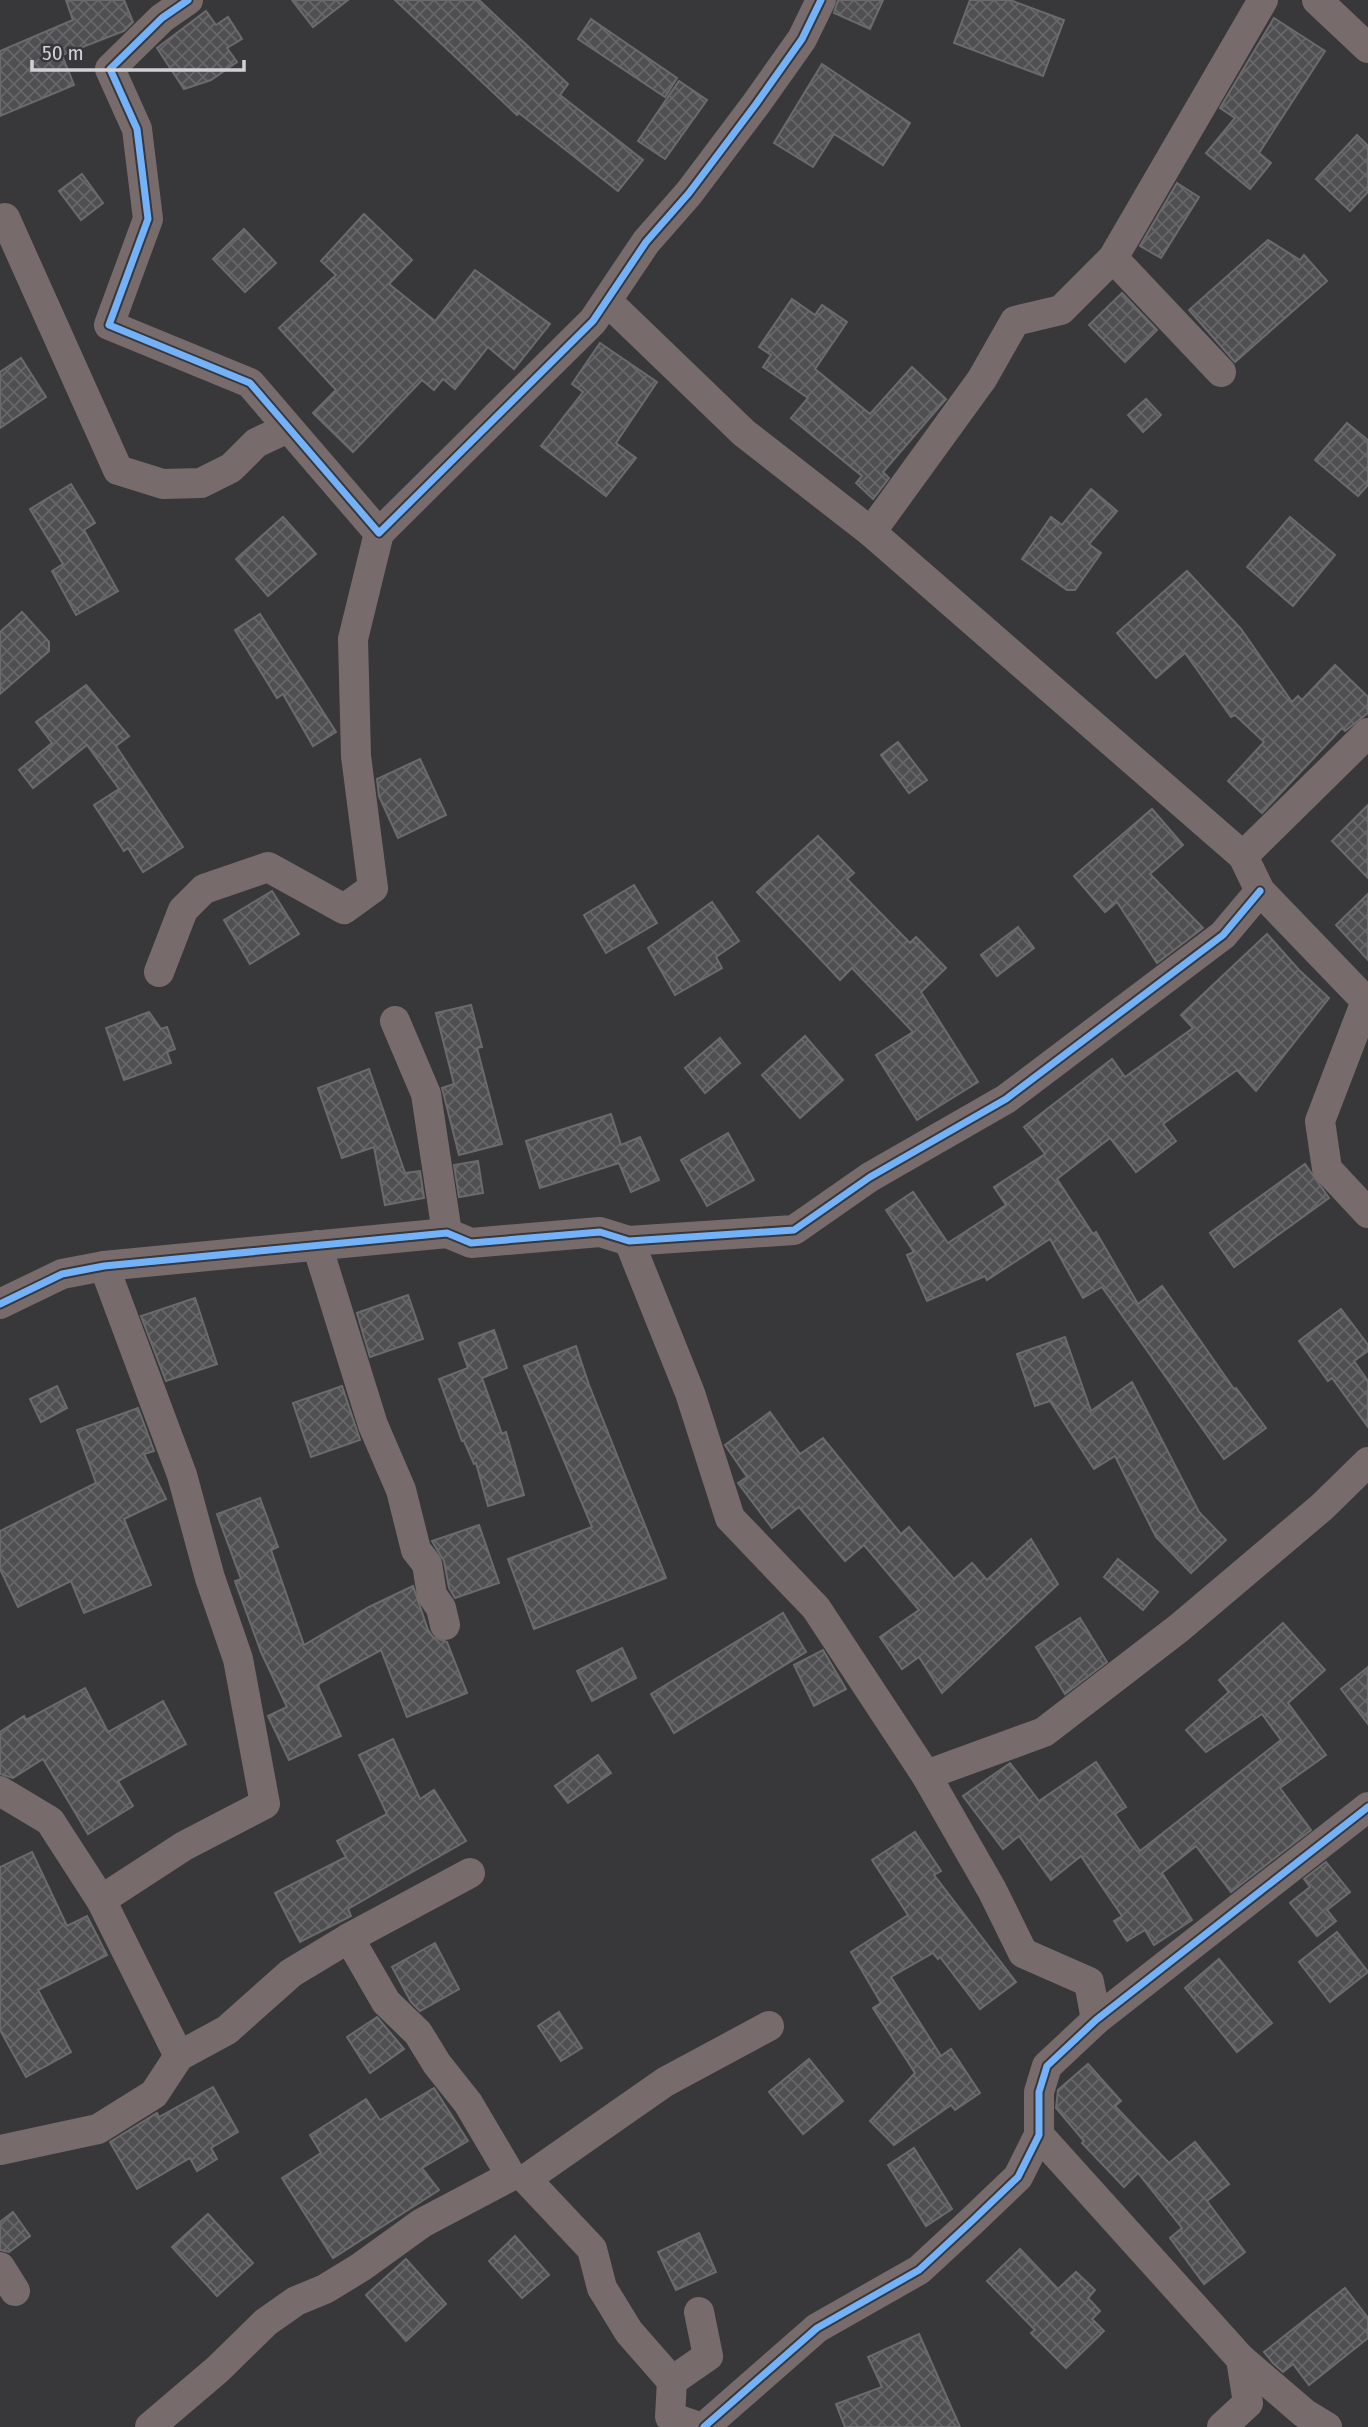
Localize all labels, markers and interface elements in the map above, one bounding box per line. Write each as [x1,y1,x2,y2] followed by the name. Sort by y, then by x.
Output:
[32,28,243,72] scale bar
[42,40,84,66] text: 50 m

